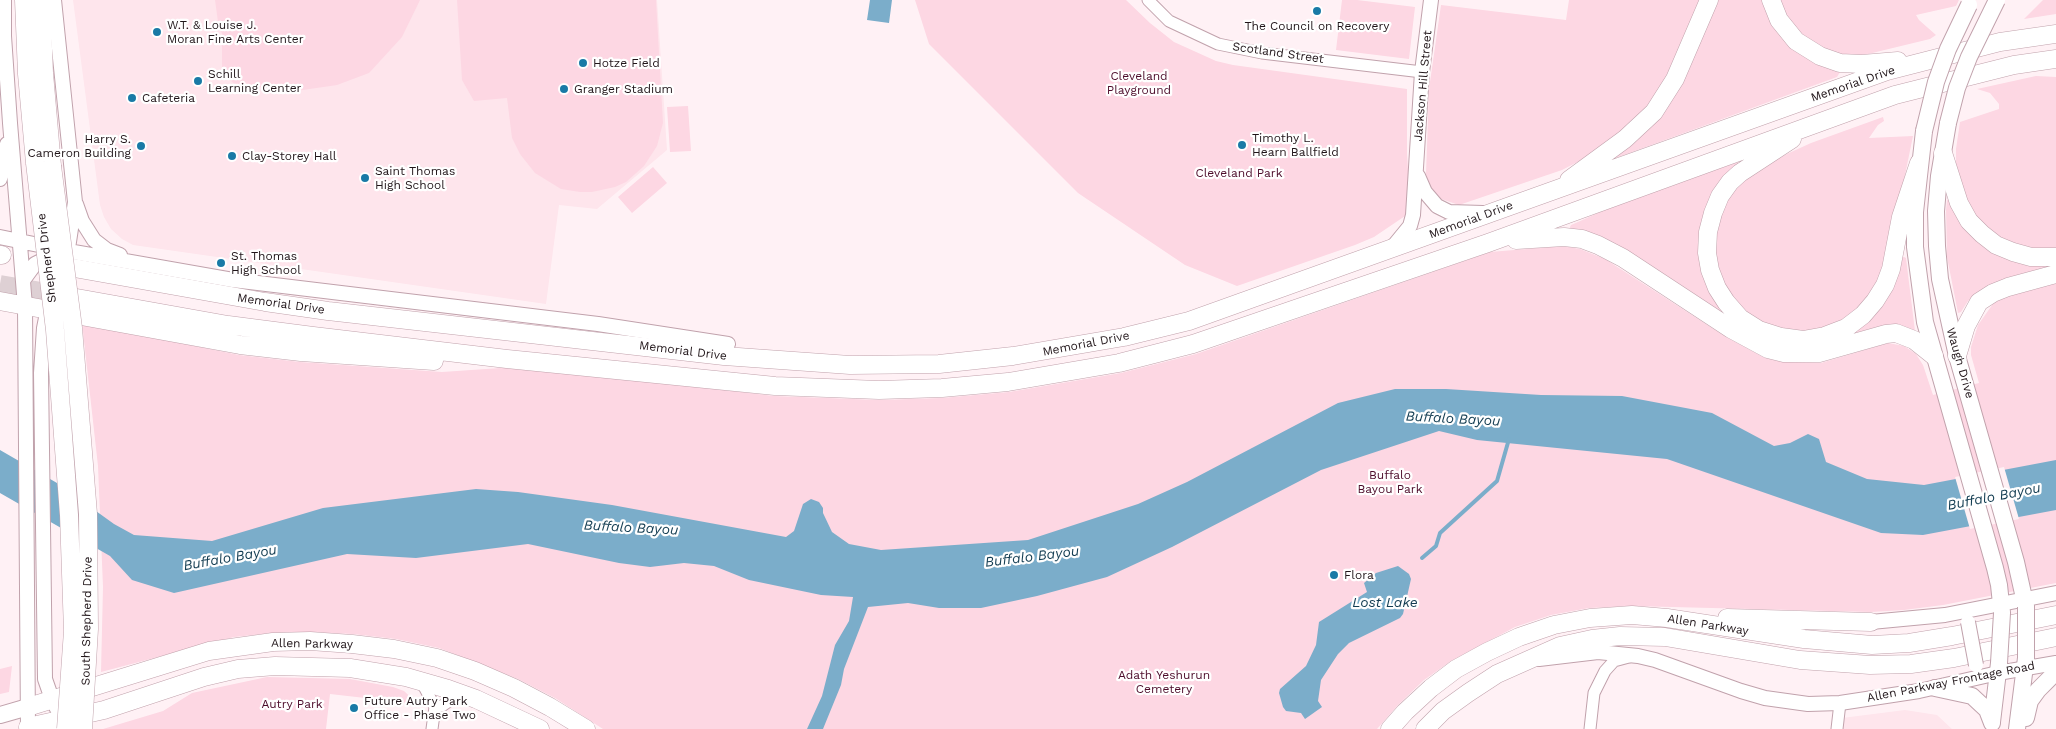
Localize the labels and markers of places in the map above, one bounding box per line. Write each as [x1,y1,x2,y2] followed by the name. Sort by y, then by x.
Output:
[1311,5,1323,17] marker: The Council on Recovery
[167,18,304,46] place label: W.T. & Louise J. Moran Fine Arts Center
[1245,19,1389,33] place label: The Council on Recovery
[151,26,163,38] marker: W.T. & Louise J. Moran Fine Arts Center
[593,56,660,70] place label: Hotze Field
[577,57,589,69] marker: Hotze Field
[208,67,301,95] place label: Schill Learning Center
[192,75,204,87] marker: Schill Learning Center
[574,82,673,96] place label: Granger Stadium
[558,83,570,95] marker: Granger Stadium
[142,91,195,105] place label: Cafeteria
[126,92,138,104] marker: Cafeteria
[1252,131,1339,159] place label: Timothy L. Hearn Ballfield
[28,132,131,160] place label: Harry S. Cameron Building
[1236,139,1248,151] marker: Timothy L. Hearn Ballfield
[135,140,147,152] marker: Harry S. Cameron Building
[242,149,336,163] place label: Clay-Storey Hall
[226,150,238,162] marker: Clay-Storey Hall
[375,164,455,192] place label: Saint Thomas High School
[359,172,371,184] marker: Saint Thomas High School
[231,249,301,277] place label: St. Thomas High School
[215,257,227,269] marker: St. Thomas High School
[1344,568,1374,582] place label: Flora
[1328,569,1340,581] marker: Flora
[364,694,476,722] place label: Future Autry Park Office - Phase Two
[348,702,360,714] marker: Future Autry Park Office - Phase Two

